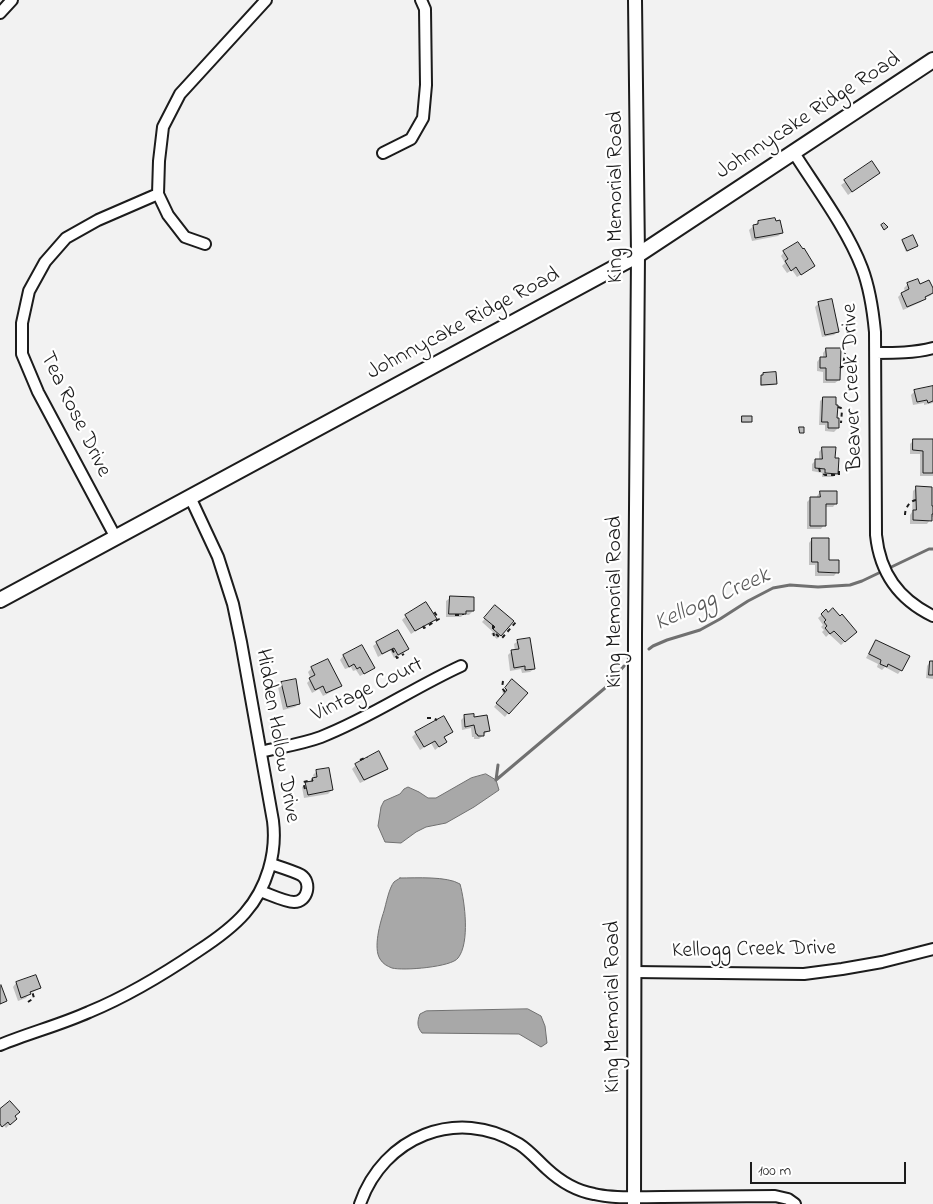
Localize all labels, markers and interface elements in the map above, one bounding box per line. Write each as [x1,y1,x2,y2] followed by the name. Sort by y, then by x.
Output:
[712,47,906,187] street label: Johnnycake Ridge Road
[604,111,630,283] street label: King Memorial Road
[363,263,565,387] street label: Johnnycake Ridge Road
[838,303,870,471] street label: Beaver Creek Drive
[32,348,116,482] street label: Tea Rose Drive
[603,516,629,688] street label: King Memorial Road
[651,563,775,639] water label: Kellogg Creek
[248,647,304,825] street label: Hidden Hollow Drive
[308,653,428,729] street label: Vintage Court
[601,921,627,1093] street label: King Memorial Road
[672,936,836,966] street label: Kellogg Creek Drive
[753,1152,909,1184] scale bar
[758,1160,791,1182] text: 100 m

